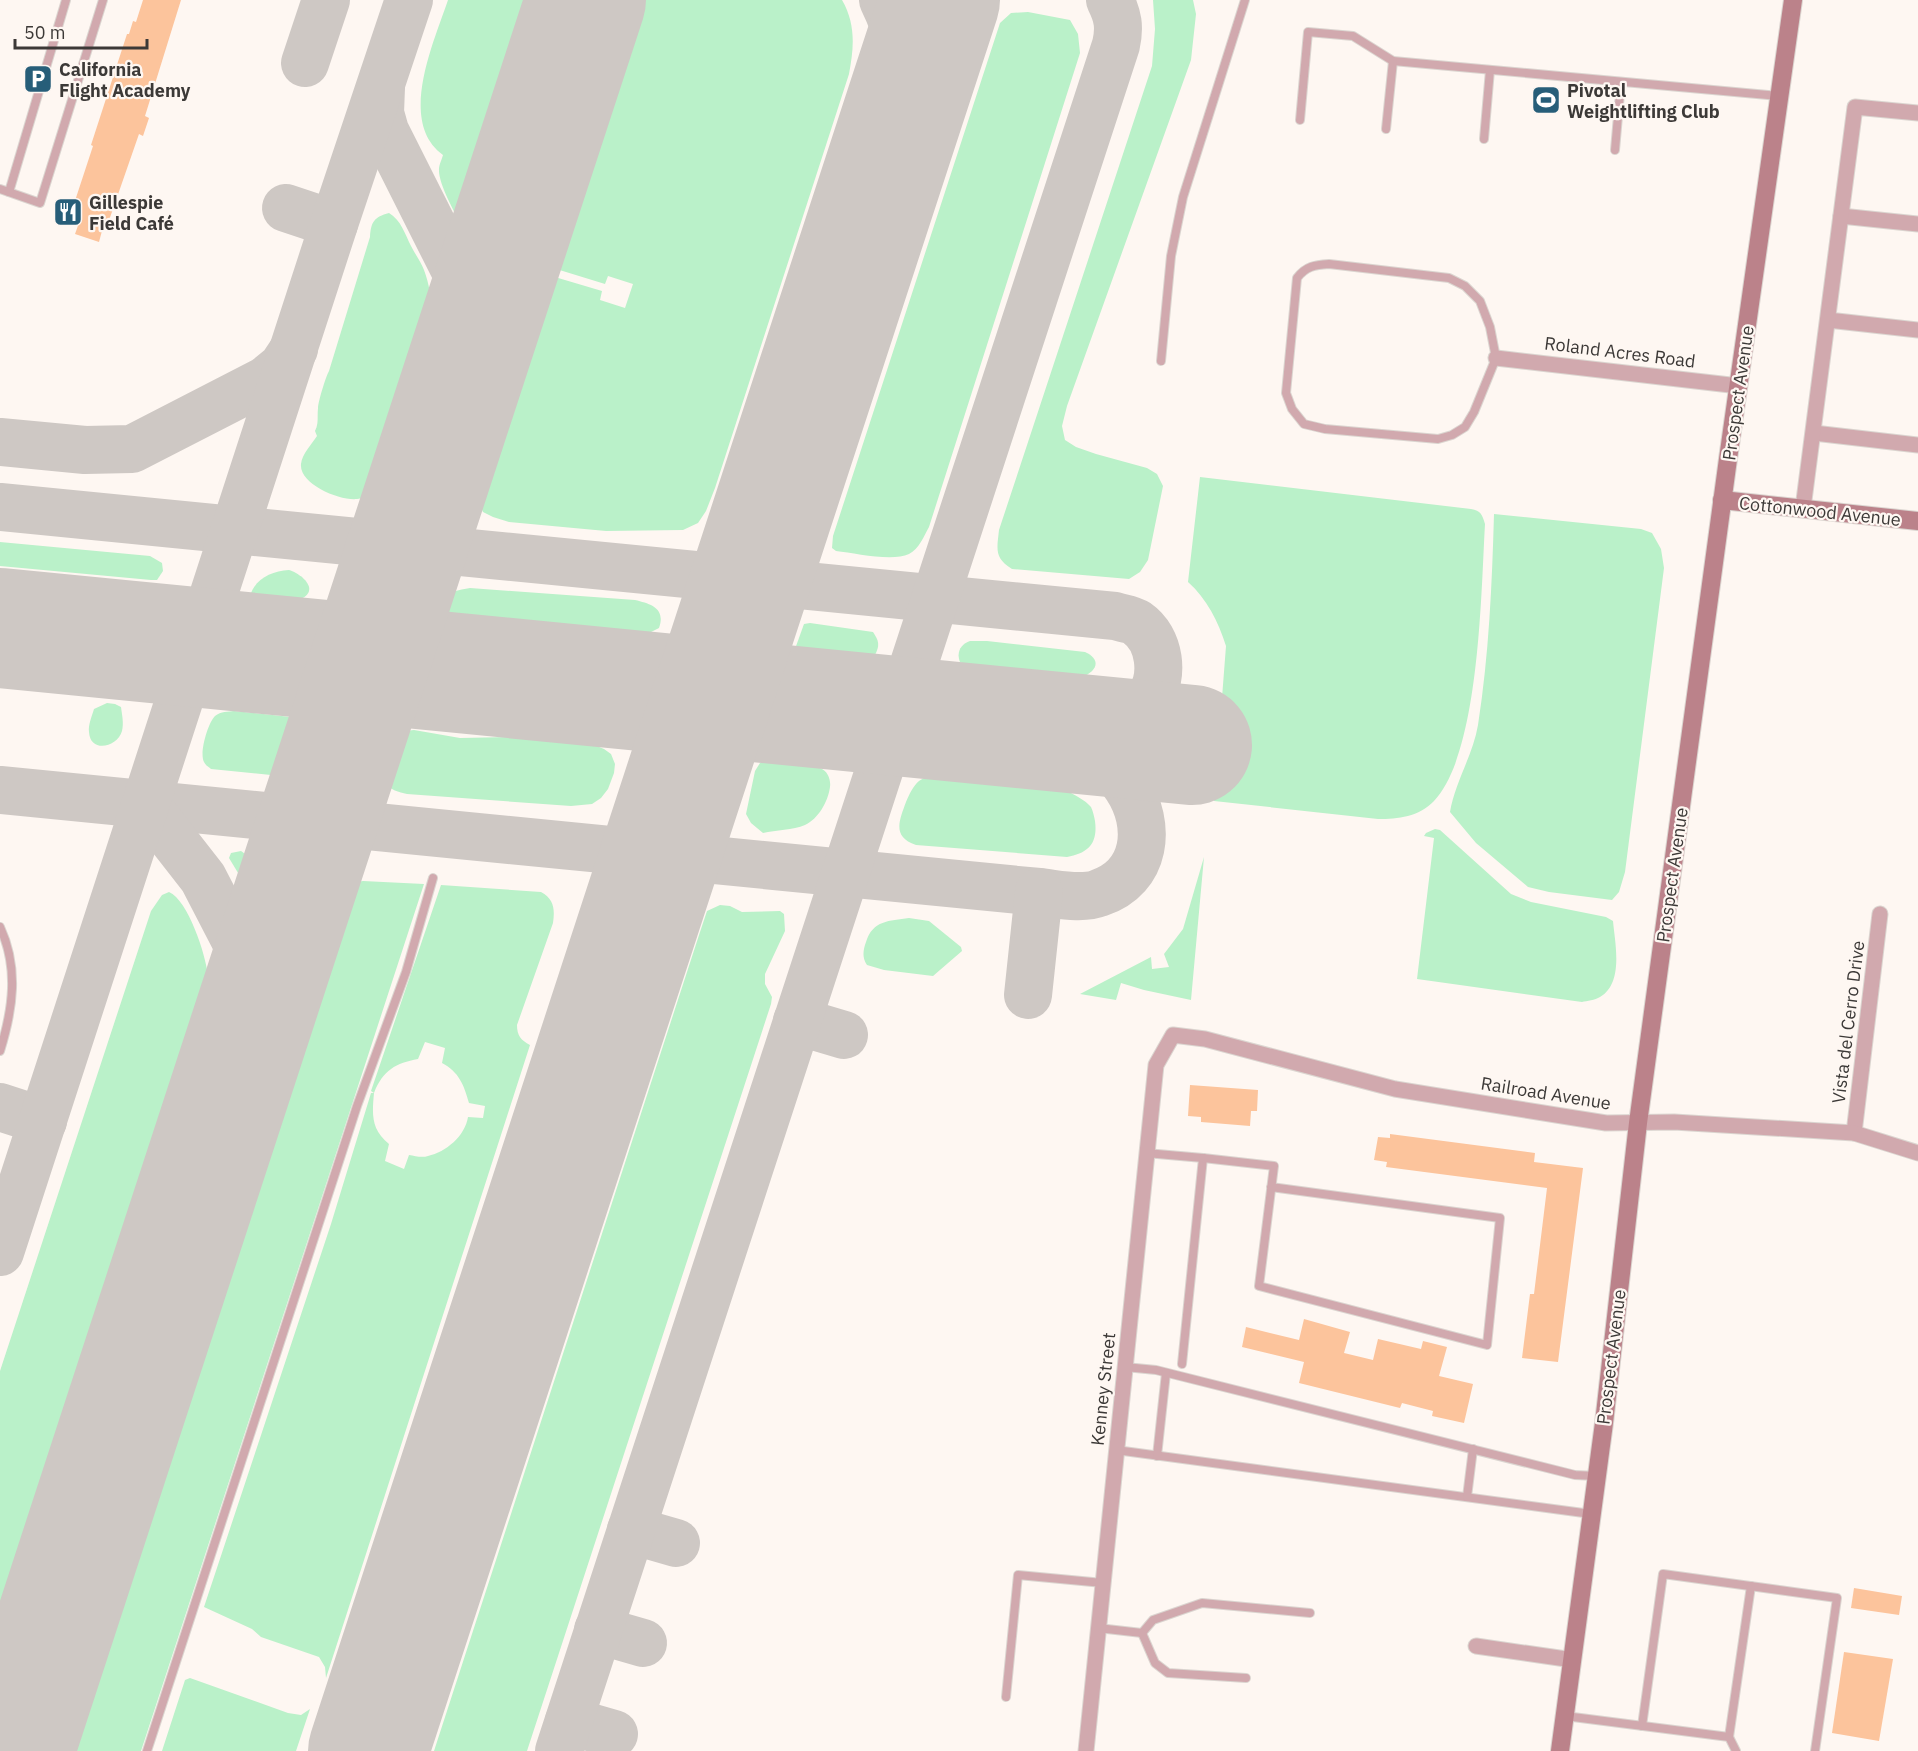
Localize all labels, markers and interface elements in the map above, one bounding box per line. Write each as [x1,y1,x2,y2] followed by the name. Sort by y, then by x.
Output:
[15,12,147,50] scale bar
[24,21,66,44] text: 50 m
[59,58,191,102] place label: California Flight Academy
[22,63,54,95] parking icon: California Flight Academy
[1567,79,1720,123] place label: Pivotal Weightlifting Club
[1530,84,1562,116] sports icon: Pivotal Weightlifting Club
[89,191,174,235] place label: Gillespie Field Café
[52,196,84,228] restaurant icon: Gillespie Field Café
[1717,324,1759,462] street label: Prospect Avenue
[1543,331,1697,373] street label: Roland Acres Road
[1738,491,1902,531] street label: Cottonwood Avenue
[1651,806,1693,944] street label: Prospect Avenue
[1827,939,1869,1105] street label: Vista del Cerro Drive
[1479,1071,1613,1115] street label: Railroad Avenue
[1591,1288,1631,1426] street label: Prospect Avenue
[1086,1331,1120,1447] street label: Kenney Street

